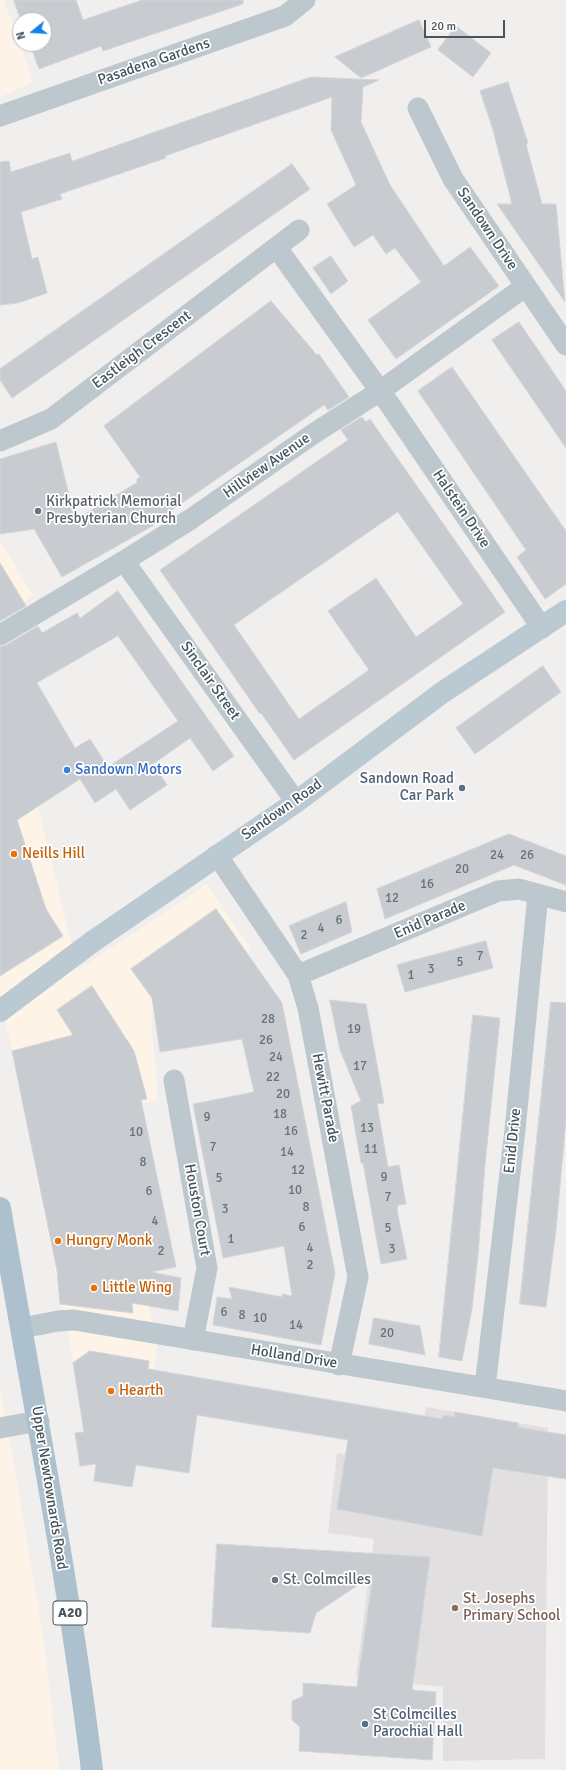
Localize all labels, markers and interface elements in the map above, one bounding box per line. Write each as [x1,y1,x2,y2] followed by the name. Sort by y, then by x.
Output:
[12,12,52,52] north arrow
[426,12,507,38] scale bar
[431,19,456,34] text: 20 m
[14,30,28,41] text: N
[96,34,212,90] street label: Pasadena Gardens
[453,184,521,274] street label: Sandown Drive
[89,307,195,393] street label: Eastleigh Crescent
[220,429,314,503] street label: Hillview Avenue
[428,466,494,552] street label: Halstein Drive
[46,493,182,528] place label: Kirkpatrick Memorial Presbyterian Church
[33,506,43,516] marker: Kirkpatrick Memorial Presbyterian Church
[176,638,244,724] street label: Sinclair Street
[75,761,182,779] place label: Sandown Motors
[62,765,72,775] marker: Sandown Motors
[360,770,454,805] place label: Sandown Road Car Park
[238,776,326,844] street label: Sandown Road
[457,783,467,793] marker: Sandown Road Car Park
[22,845,85,863] place label: Neills Hill
[490,848,504,864] house number: 24
[520,848,534,864] house number: 26
[9,849,19,859] marker: Neills Hill
[455,862,469,878] house number: 20
[420,877,434,893] house number: 16
[385,891,399,907] house number: 12
[391,897,469,943] street label: Enid Parade
[335,913,343,929] house number: 6
[317,921,325,937] house number: 4
[300,928,308,944] house number: 2
[476,949,484,965] house number: 7
[456,955,464,971] house number: 5
[427,962,435,978] house number: 3
[407,968,415,984] house number: 1
[261,1012,275,1028] house number: 28
[347,1022,361,1038] house number: 19
[259,1033,273,1049] house number: 26
[269,1050,283,1066] house number: 24
[308,1052,342,1144] street label: Hewitt Parade
[353,1059,367,1075] house number: 17
[266,1070,280,1086] house number: 22
[276,1087,290,1103] house number: 20
[273,1107,287,1123] house number: 18
[501,1107,525,1175] street label: Enid Drive
[203,1110,211,1126] house number: 9
[360,1121,374,1137] house number: 13
[284,1124,298,1140] house number: 16
[129,1125,143,1141] house number: 10
[209,1140,217,1156] house number: 7
[364,1142,378,1158] house number: 11
[280,1145,294,1161] house number: 14
[139,1155,147,1171] house number: 8
[180,1163,214,1257] street label: Houston Court
[291,1163,305,1179] house number: 12
[380,1170,388,1186] house number: 9
[215,1171,223,1187] house number: 5
[288,1183,302,1199] house number: 10
[145,1184,153,1200] house number: 6
[384,1190,392,1206] house number: 7
[302,1200,310,1216] house number: 8
[221,1202,229,1218] house number: 3
[151,1214,159,1230] house number: 4
[298,1220,306,1236] house number: 6
[384,1221,392,1237] house number: 5
[66,1232,152,1250] place label: Hungry Monk
[227,1232,235,1248] house number: 1
[53,1236,63,1246] marker: Hungry Monk
[306,1241,314,1257] house number: 4
[388,1242,396,1258] house number: 3
[157,1244,165,1260] house number: 2
[306,1258,314,1274] house number: 2
[102,1279,172,1297] place label: Little Wing
[89,1283,99,1293] marker: Little Wing
[220,1305,228,1321] house number: 6
[238,1308,246,1324] house number: 8
[253,1311,267,1327] house number: 10
[289,1318,303,1334] house number: 14
[380,1326,394,1342] house number: 20
[250,1341,338,1373] street label: Holland Drive
[119,1382,163,1400] place label: Hearth
[106,1386,116,1396] marker: Hearth
[27,1405,71,1571] street label: Upper Newtownards Road
[283,1571,371,1589] place label: St. Colmcilles
[270,1575,280,1585] marker: St. Colmcilles
[463,1590,560,1625] place label: St. Josephs Primary School
[53,1601,87,1625] road number: A20
[450,1603,460,1613] marker: St. Josephs Primary School
[373,1706,463,1741] place label: St Colmcilles Parochial Hall
[360,1719,370,1729] marker: St Colmcilles Parochial Hall

